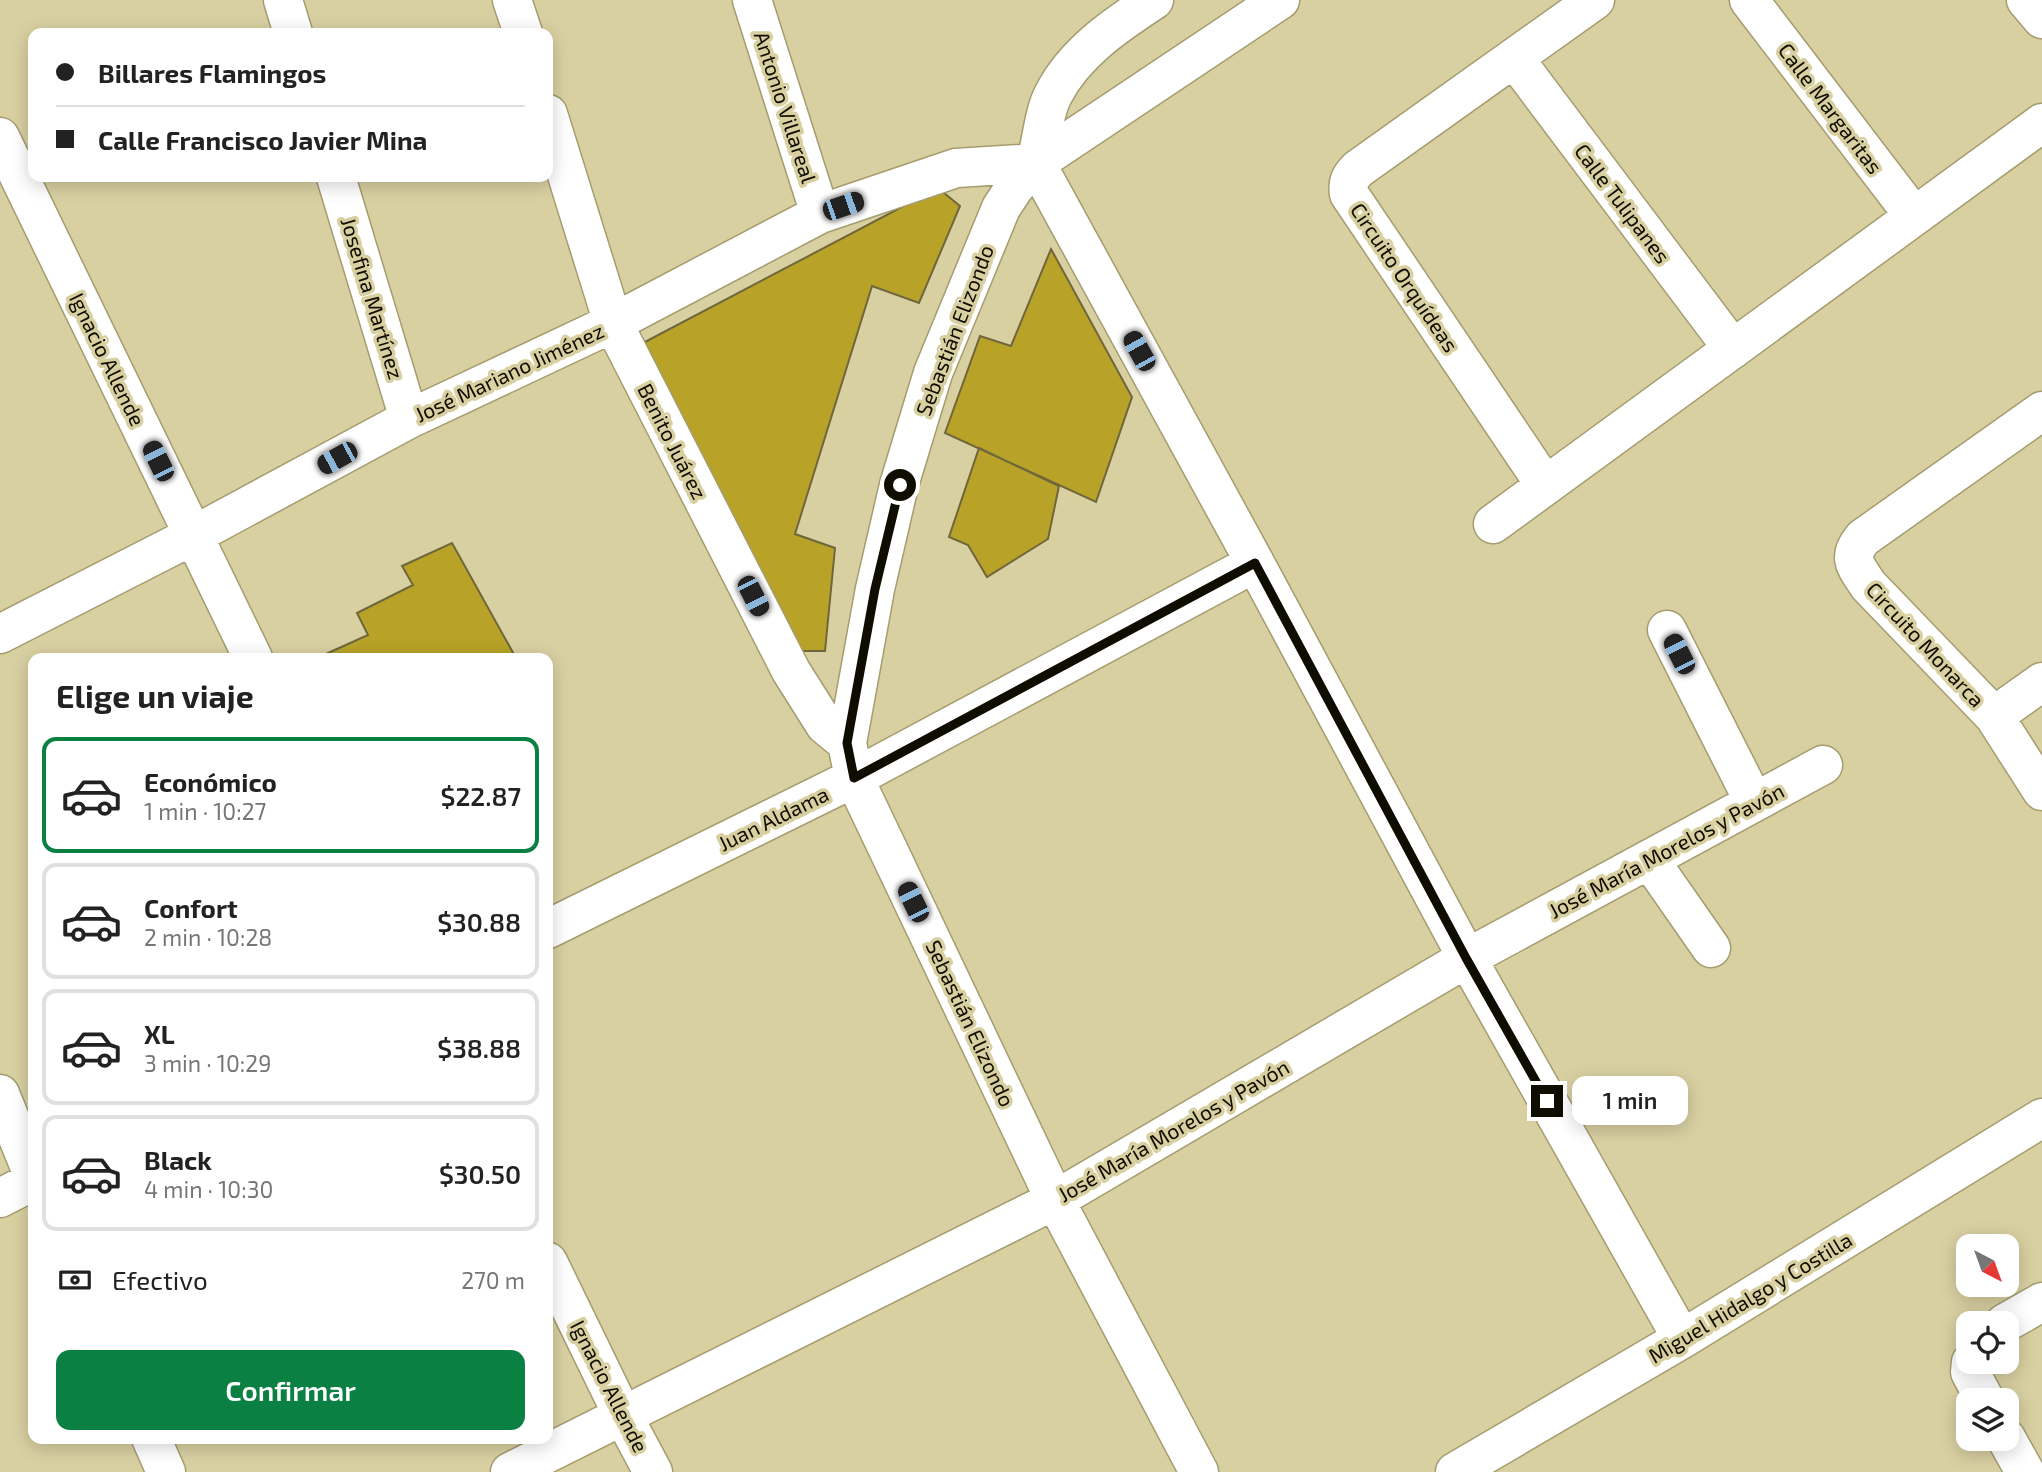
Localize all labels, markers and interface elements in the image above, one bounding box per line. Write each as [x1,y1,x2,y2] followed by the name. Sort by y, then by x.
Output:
[750,28,823,187] street label: Antonio Villareal
[1774,38,1888,178] street label: Calle Margaritas
[98,57,326,88] text: Billares Flamingos
[98,124,427,155] text: Calle Francisco Javier Mina
[1570,138,1676,268] street label: Calle Tulipanes
[820,189,867,223] car
[1346,198,1464,356] street label: Circuito Orquídeas
[336,214,410,382] street label: Josefina Martínez
[910,241,998,419] street label: Sebastián Elizondo
[65,288,151,430] street label: Ignacio Allende
[411,317,607,427] street label: José Mariano Jiménez
[1120,328,1159,374] car
[633,379,713,503] street label: Benito Juárez
[140,438,177,484] car
[314,439,361,477] car
[884,469,916,501] route start
[735,573,772,619] car
[1862,576,1990,712] street label: Circuito Monarca
[1661,631,1698,677] car
[56,676,254,714] text: Elige un viaje
[60,764,123,827] icon: car
[144,766,277,797] text: Económico
[1544,777,1788,923] street label: José María Morelos y Pavón
[441,780,521,811] text: $22.87
[714,781,832,855] street label: Juan Aldama
[144,797,266,825] text: 1 min · 10:27
[895,879,932,925] car
[60,890,123,953] icon: car
[144,892,238,923] text: Confort
[437,906,521,937] text: $30.88
[144,923,272,951] text: 2 min · 10:28
[921,936,1021,1110] street label: Sebastián Elizondo
[60,1016,123,1079] icon: car
[144,1018,175,1049] text: XL
[437,1032,521,1063] text: $38.88
[144,1049,271,1077] text: 3 min · 10:29
[1053,1054,1293,1206] street label: José María Morelos y Pavón
[1572,1076,1687,1126] callout: 1 min
[1531,1085,1563,1117] route end
[1603,1086,1657,1114] text: 1 min
[60,1142,123,1205] icon: car
[144,1144,212,1175] text: Black
[439,1158,521,1189] text: $30.50
[144,1175,273,1203] text: 4 min · 10:30
[1644,1226,1856,1368] street label: Miguel Hidalgo y Costilla
[1956,1234,2020,1297] north arrow
[1956,1234,2019,1451] map controls
[56,1261,94,1299] icon: cash
[112,1264,208,1295] text: Efectivo
[461,1266,525,1294] text: 270 m
[1956,1311,2019,1374] button: locate
[566,1316,654,1456] street label: Ignacio Allende
[56,1350,525,1430] button: Confirmar
[1956,1388,2019,1451] button: layers

